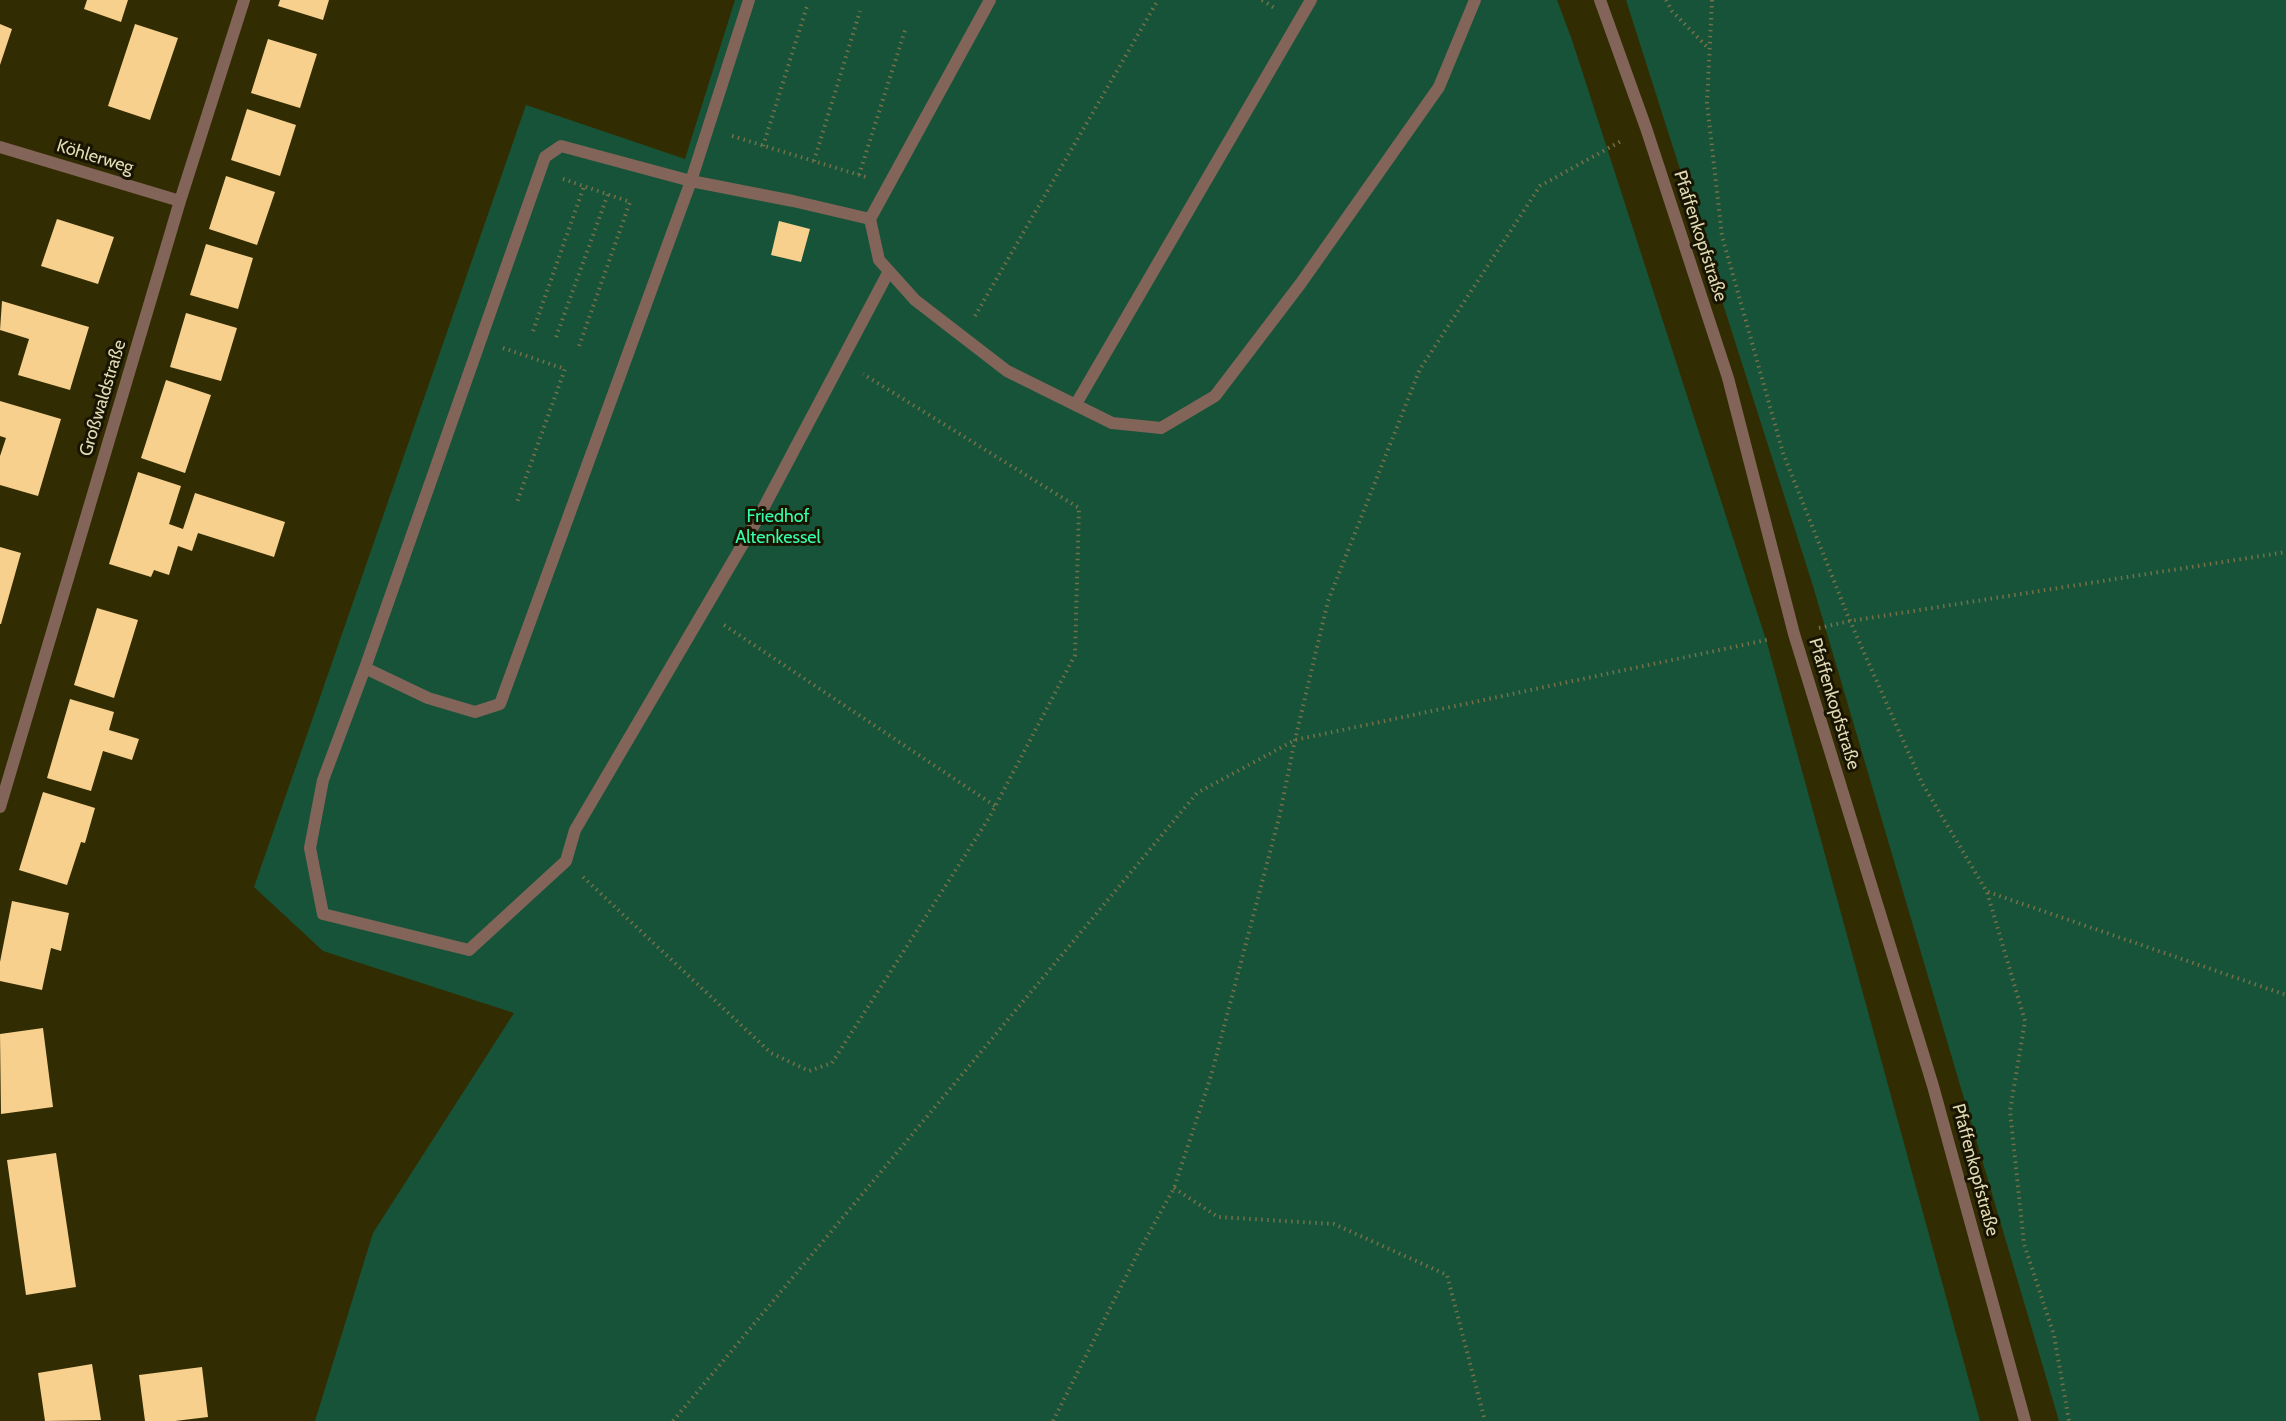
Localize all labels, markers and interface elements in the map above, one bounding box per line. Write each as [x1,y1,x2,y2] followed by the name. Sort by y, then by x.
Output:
[54,135,136,179] street label: Köhlerweg
[1669,168,1731,304] street label: Pfaffenkopfstraße
[75,337,131,459] street label: Großwaldstraße
[735,506,821,548] park label: Friedhof Altenkessel
[1804,636,1864,772] street label: Pfaffenkopfstraße
[1947,1101,2003,1239] street label: Pfaffenkopfstraße

